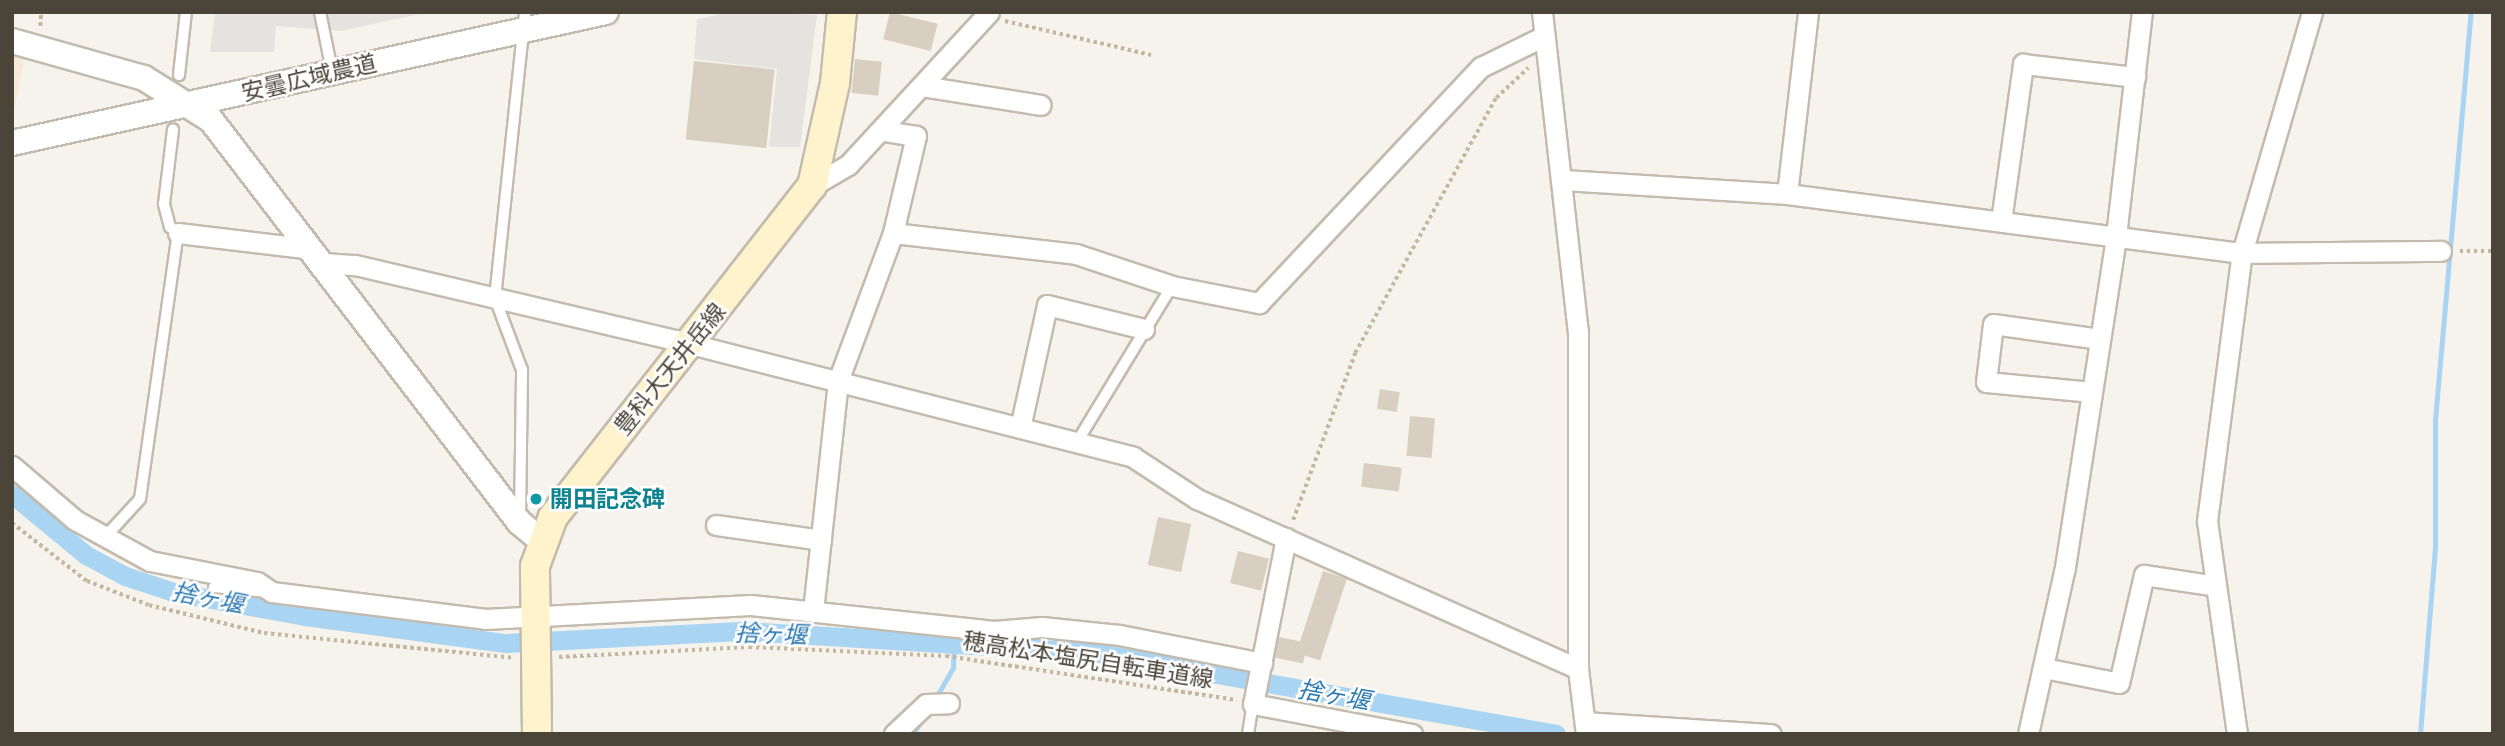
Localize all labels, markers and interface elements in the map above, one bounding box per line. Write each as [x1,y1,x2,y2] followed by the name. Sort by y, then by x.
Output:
[239,49,379,107] street label: 安曇広域農道
[609,298,731,440] street label: 豊科大天井岳線
[550,485,665,513] place label: 開田記念碑
[528,491,544,507] marker: 開田記念碑
[170,577,246,619] water label: 捨ヶ堰
[735,618,807,650] water label: 捨ヶ堰
[961,627,1215,693] street label: 穂高松本塩尻自転車道線
[1296,675,1372,715] water label: 捨ヶ堰

